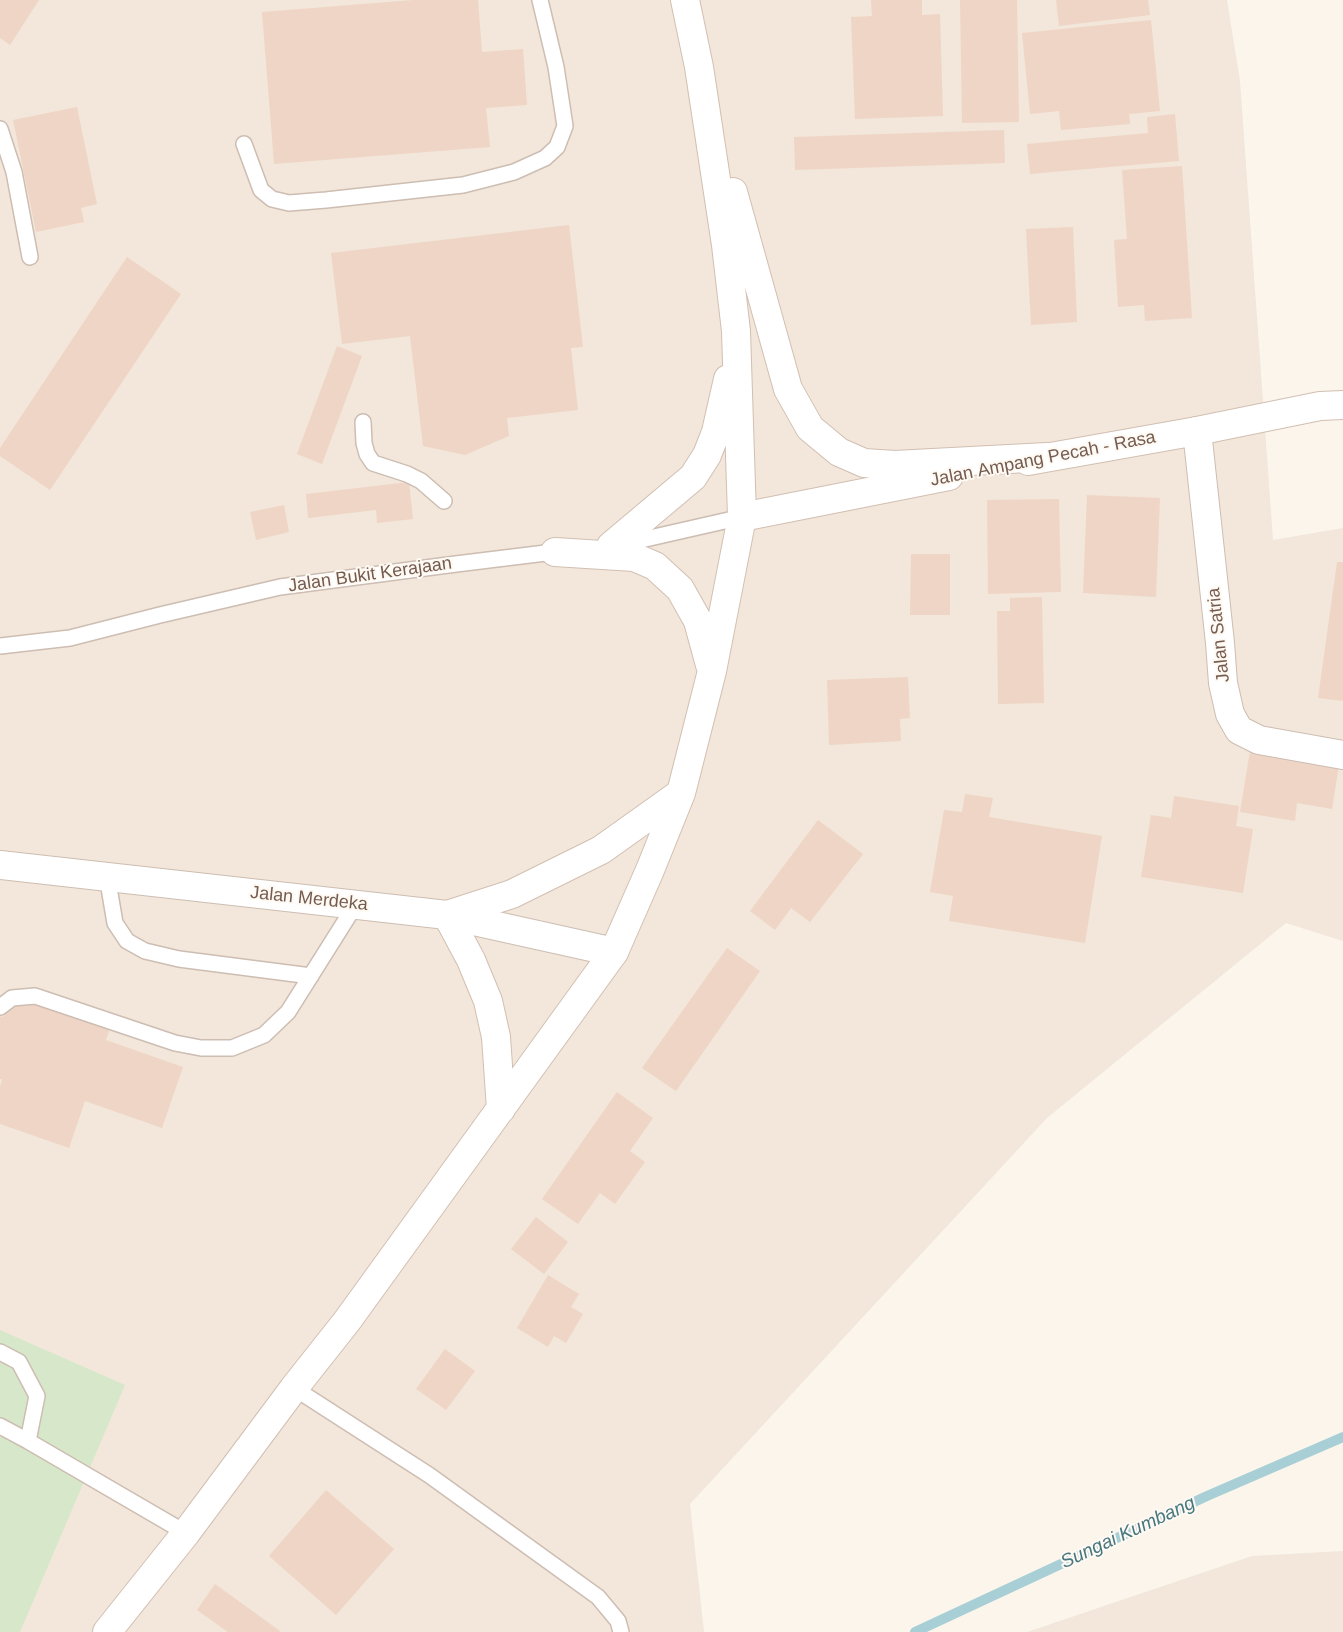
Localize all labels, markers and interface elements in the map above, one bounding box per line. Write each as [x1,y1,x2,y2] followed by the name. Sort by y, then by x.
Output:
[928,427,1158,491] street label: Jalan Ampang Pecah - Rasa
[287,553,453,597] street label: Jalan Bukit Kerajaan
[1203,587,1235,683] street label: Jalan Satria
[249,882,369,916] street label: Jalan Merdeka
[1057,1492,1199,1574] water label: Sungai Kumbang

